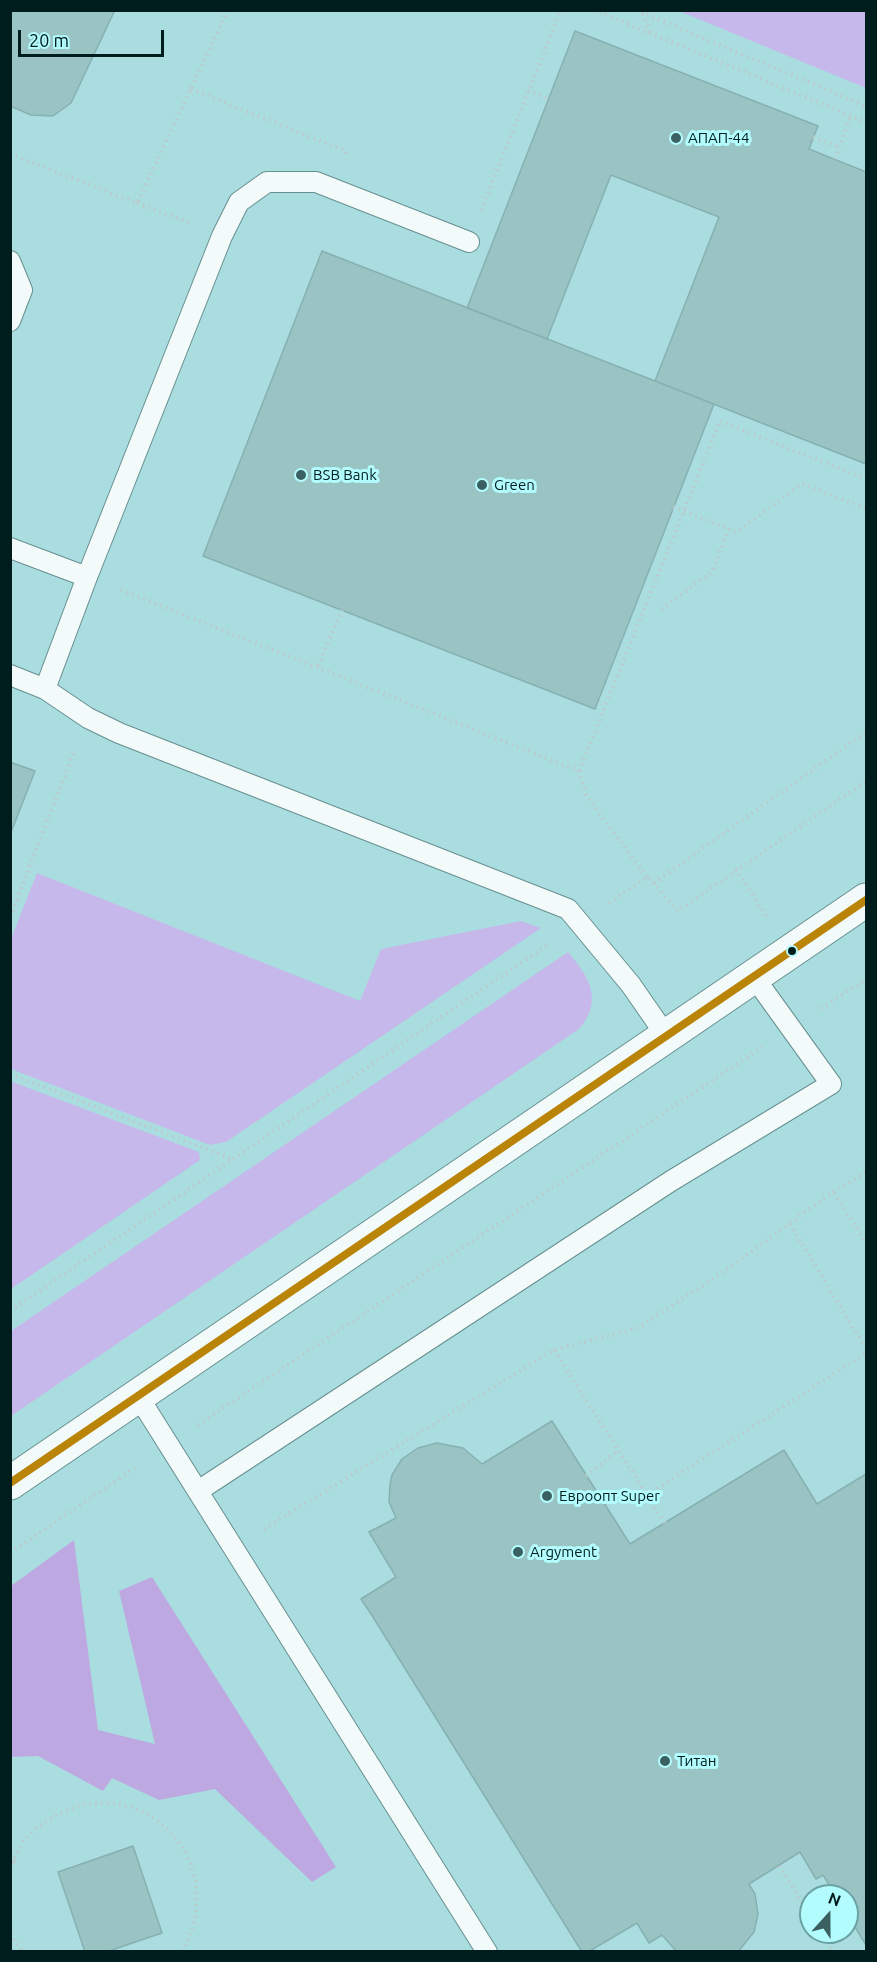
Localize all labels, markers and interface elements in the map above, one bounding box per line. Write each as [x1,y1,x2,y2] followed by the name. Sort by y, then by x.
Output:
[21,18,166,56] scale bar
[29,30,69,50] text: 20 m
[688,129,749,147] place label: АПАП-44
[669,131,683,145] marker: АПАП-44
[313,466,377,484] place label: BSB Bank
[294,468,308,482] marker: BSB Bank
[494,476,535,494] place label: Green
[475,478,489,492] marker: Green
[786,945,798,957] unlabelled marker
[559,1487,660,1505] place label: Евроопт Super
[540,1489,554,1503] marker: Евроопт Super
[530,1543,597,1561] place label: Argyment
[511,1545,525,1559] marker: Argyment
[677,1752,717,1770] place label: Титан
[658,1754,672,1768] marker: Титан
[799,1884,859,1944] north arrow
[826,1889,844,1910] text: N

